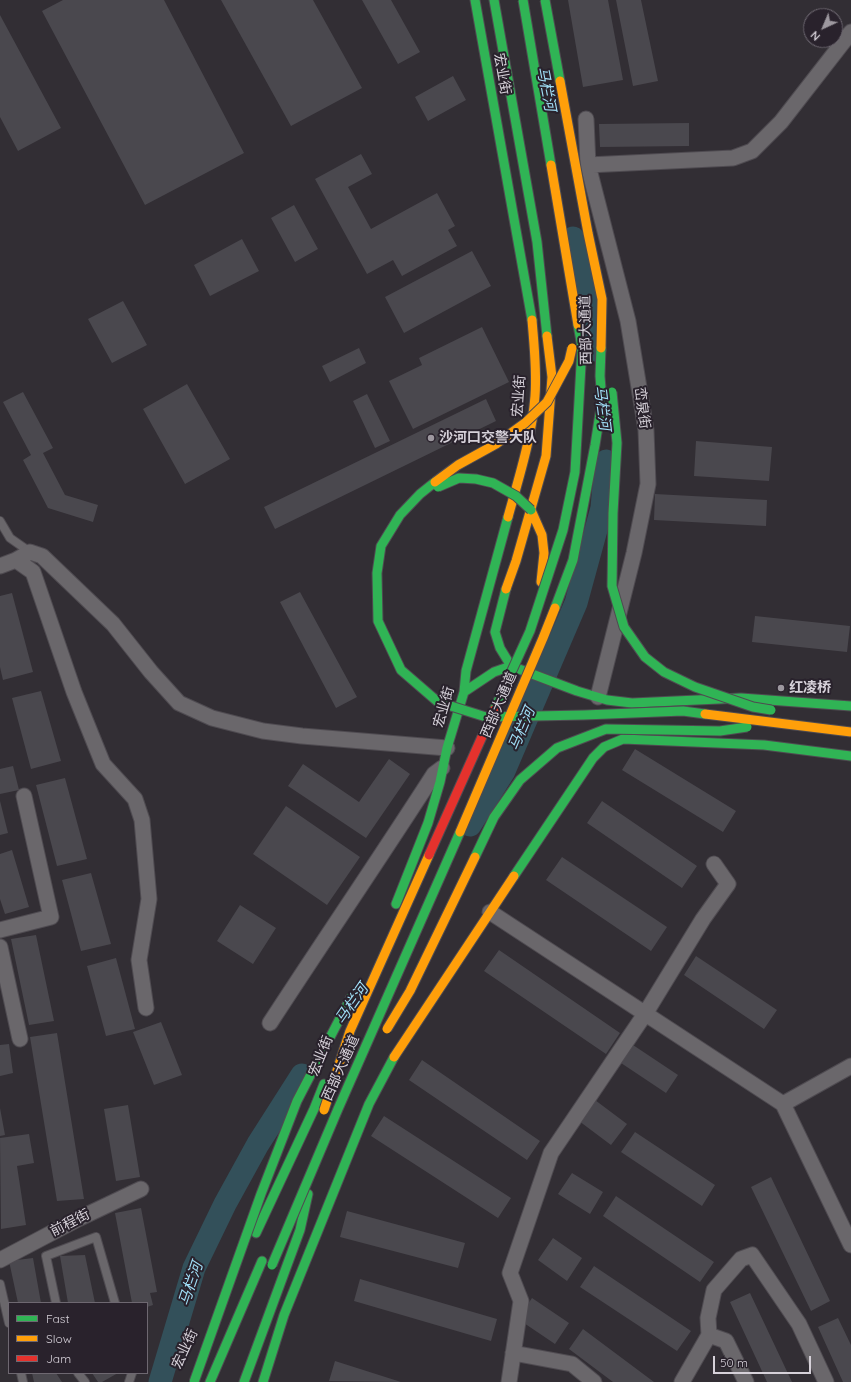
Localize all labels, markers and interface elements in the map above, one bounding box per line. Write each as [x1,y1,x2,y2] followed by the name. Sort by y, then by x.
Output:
[803,8,843,48] north arrow
[808,28,823,44] text: N
[490,52,514,96] street label: 宏业街
[533,65,559,113] water label: 马栏河
[577,295,595,365] street label: 西部大通道
[509,374,529,418] street label: 宏业街
[590,385,614,431] water label: 马栏河
[631,386,653,430] street label: 峦泉街
[439,430,537,446] place label: 沙河口交警大队
[426,433,436,443] marker: 沙河口交警大队
[478,670,520,740] street label: 西部大通道
[789,680,831,696] place label: 红凌桥
[776,683,786,693] marker: 红凌桥
[430,684,458,730] street label: 宏业街
[505,705,539,753] water label: 马栏河
[332,980,372,1028] water label: 马栏河
[305,1033,337,1079] street label: 宏业街
[319,1033,363,1103] street label: 西部大通道
[47,1206,93,1240] street label: 前程街
[175,1260,207,1308] water label: 马栏河
[8,1302,148,1374] legend
[46,1311,70,1326] text: Fast
[169,1326,201,1372] street label: 宏业街
[46,1331,72,1346] text: Slow
[715,1348,813,1374] scale bar
[46,1351,71,1366] text: Jam
[720,1355,748,1370] text: 50 m

